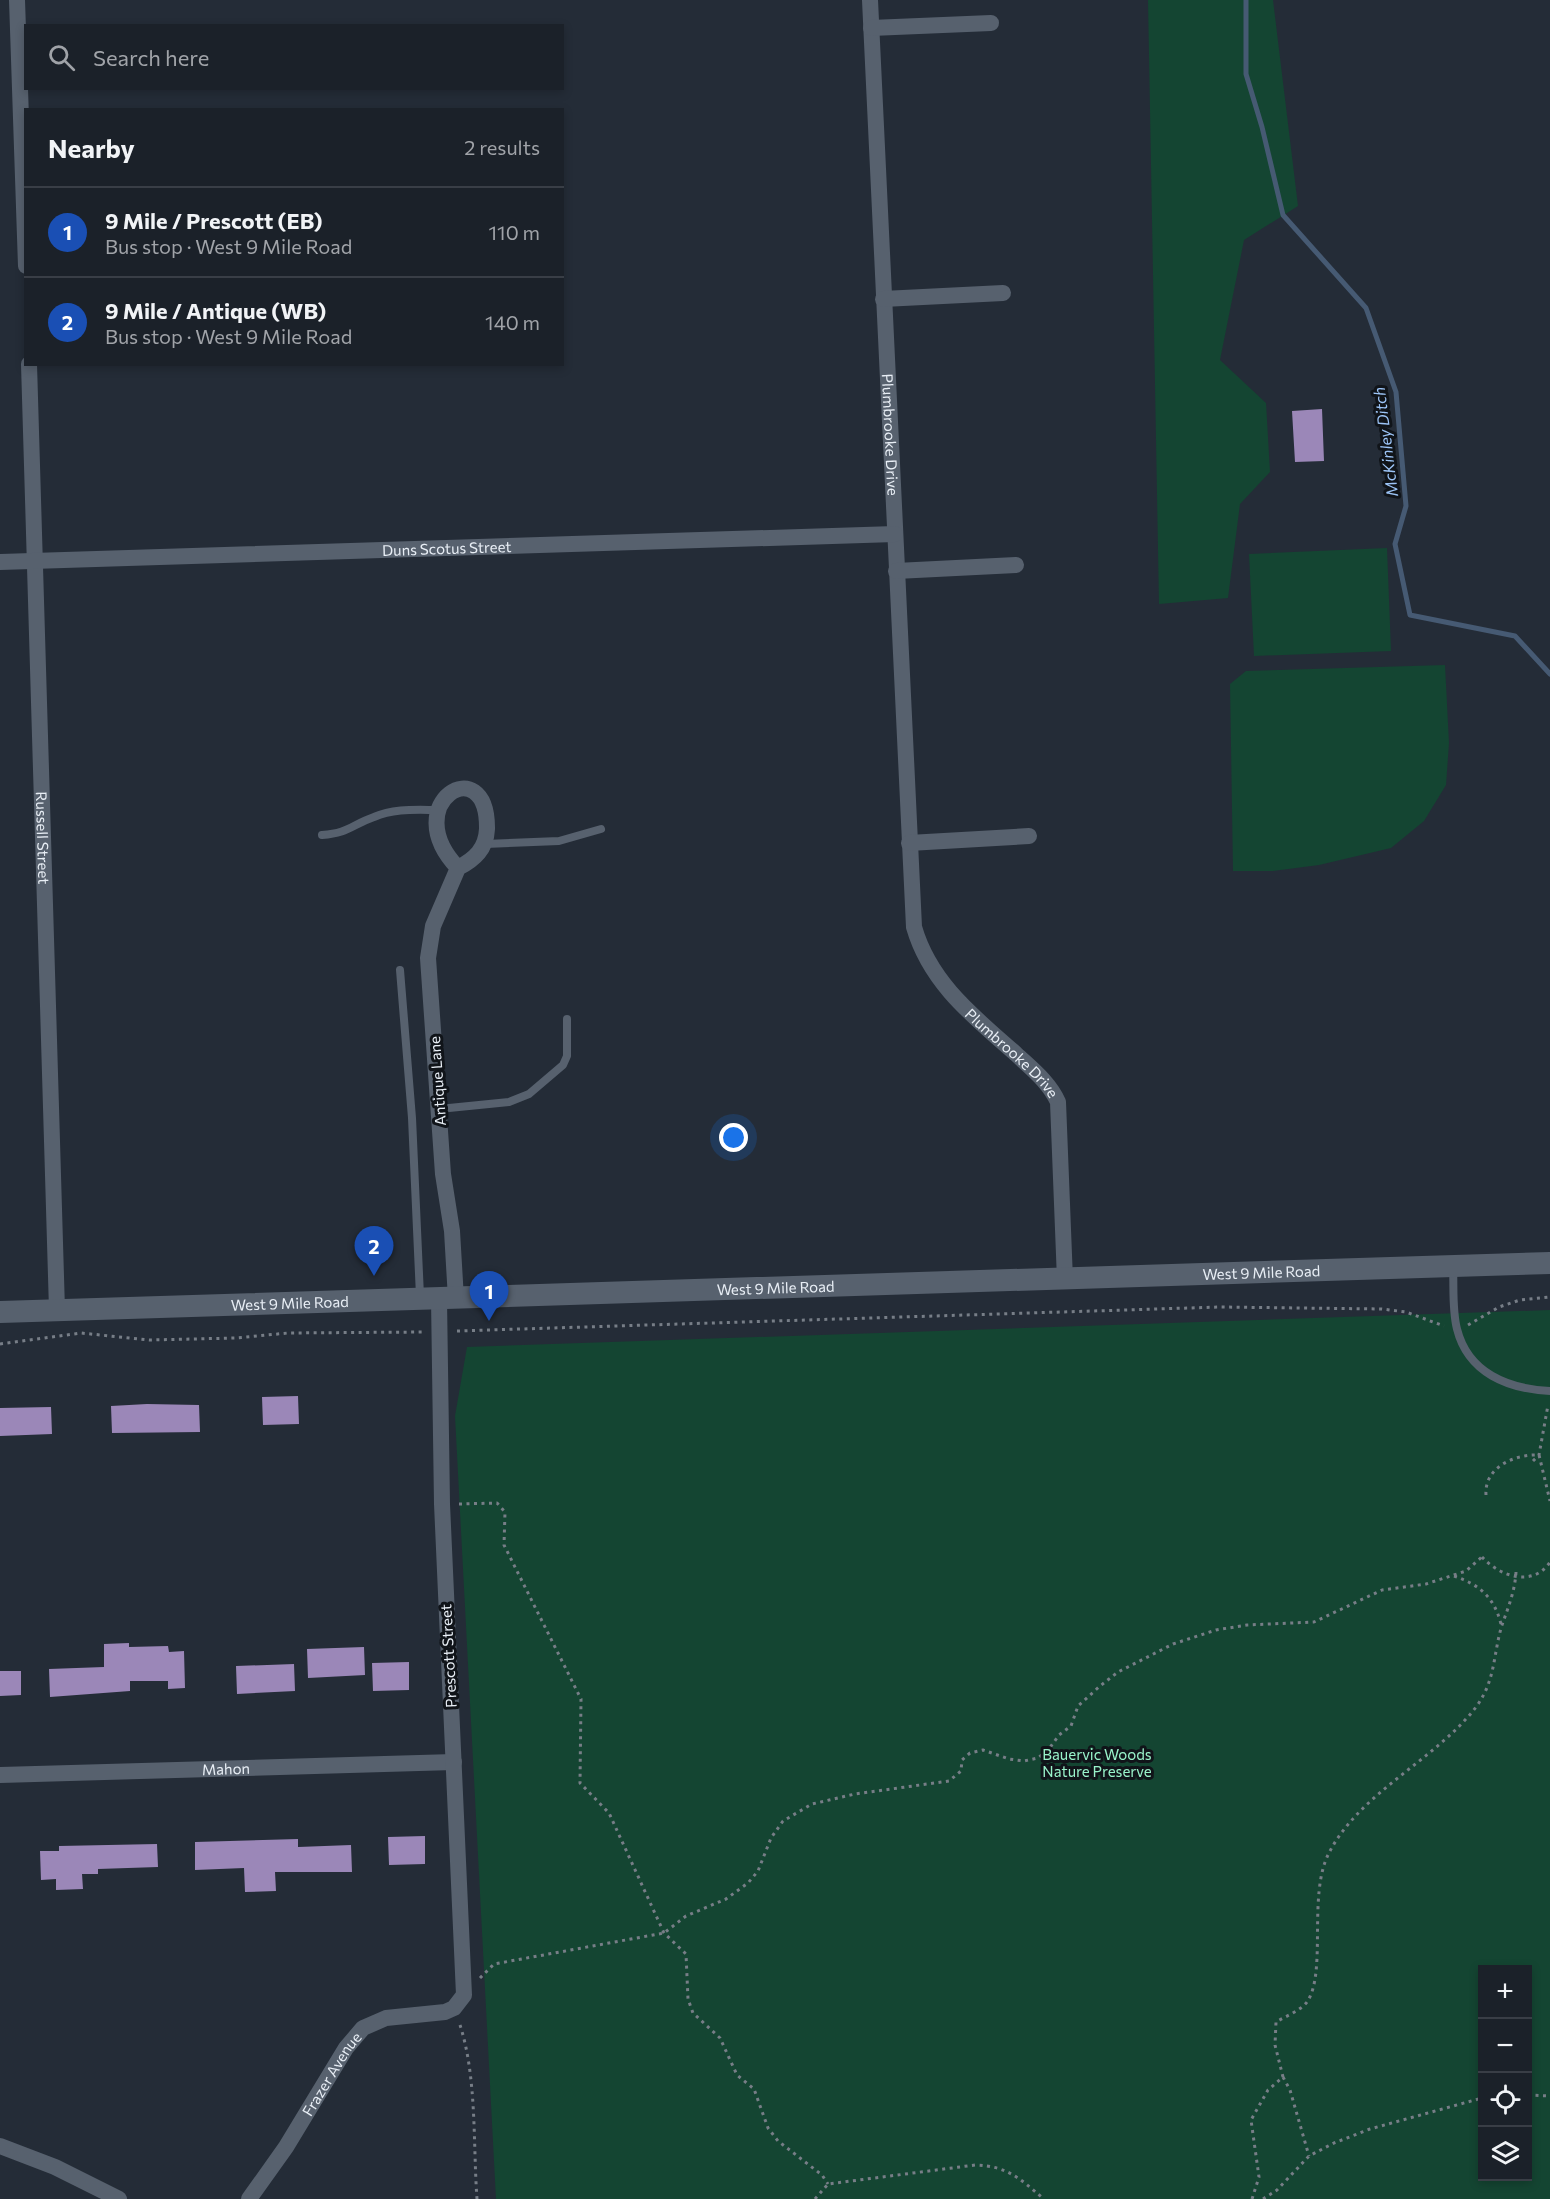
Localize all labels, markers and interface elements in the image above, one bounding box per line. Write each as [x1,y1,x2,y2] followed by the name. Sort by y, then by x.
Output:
[24,24,564,90] search box
[45,41,78,74] icon: search
[93,44,209,71] text: Search here
[48,132,135,163] text: Nearby
[464,135,540,159] text: 2 results
[105,207,323,234] text: 9 Mile / Prescott (EB)
[63,220,72,244] text: 1
[489,220,540,244] text: 110 m
[105,234,352,258] text: Bus stop · West 9 Mile Road
[105,297,326,324] text: 9 Mile / Antique (WB)
[62,310,73,334] text: 2
[485,310,540,334] text: 140 m
[105,324,352,348] text: Bus stop · West 9 Mile Road
[879,373,903,496] street label: Plumbrooke Drive
[1369,386,1401,498] water label: McKinley Ditch
[382,537,512,559] street label: Duns Scotus Street
[33,791,53,884] street label: Russell Street
[962,1004,1063,1101] street label: Plumbrooke Drive
[425,1035,449,1126] street label: Antique Lane
[719,1123,748,1152] your location
[354,1226,394,1276] pin: 2
[1202,1261,1321,1283] street label: West 9 Mile Road
[470,1272,508,1321] pin: 1
[716,1277,835,1298] street label: West 9 Mile Road
[231,1292,349,1314] street label: West 9 Mile Road
[436,1604,460,1708] street label: Prescott Street
[1042,1745,1152,1780] park label: Bauervic Woods Nature Preserve
[202,1759,250,1778] street label: Mahon
[1478,1965,1532,2181] map controls
[1478,1965,1532,2019] button: +
[1478,2019,1532,2073] button: −
[298,2028,365,2119] street label: Frazer Avenue
[1478,2073,1532,2127] button: locate
[1478,2127,1532,2181] button: layers

